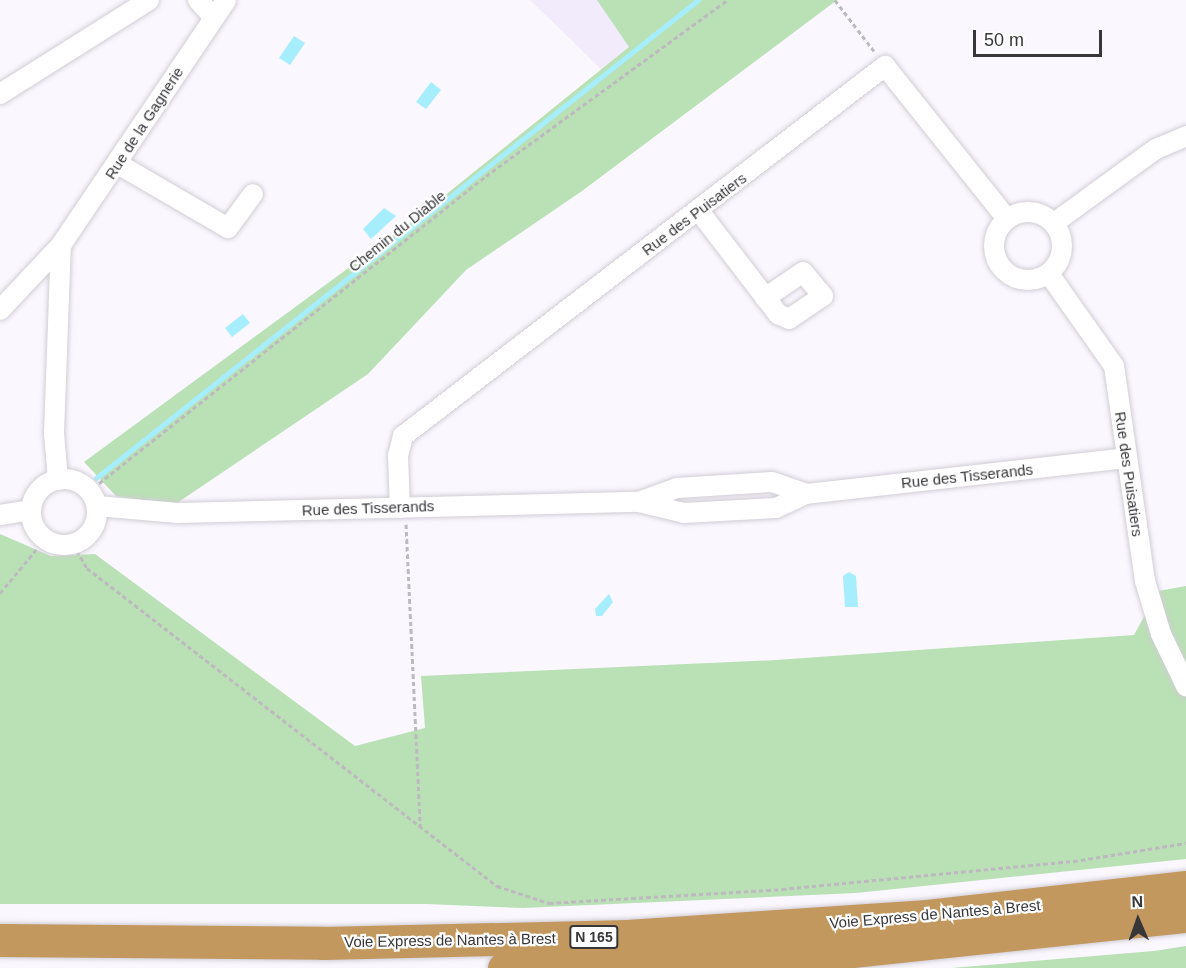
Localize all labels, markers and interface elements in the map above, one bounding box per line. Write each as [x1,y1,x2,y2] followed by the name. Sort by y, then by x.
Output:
[976,18,1105,56] scale bar
[984,30,1024,50] text: 50 m
[101,64,187,182] street label: Rue de la Gagnerie
[638,169,750,259] street label: Rue des Puisatiers
[345,186,449,276] street label: Chemin du Diable
[1111,410,1147,538] street label: Rue des Puisatiers
[900,460,1034,492] street label: Rue des Tisserands
[301,497,435,519] street label: Rue des Tisserands
[1108,890,1168,950] north arrow
[1131,893,1143,910] text: N
[829,896,1041,932] street label: Voie Express de Nantes à Brest
[568,926,620,948] road number: N 165
[344,929,556,951] street label: Voie Express de Nantes à Brest

